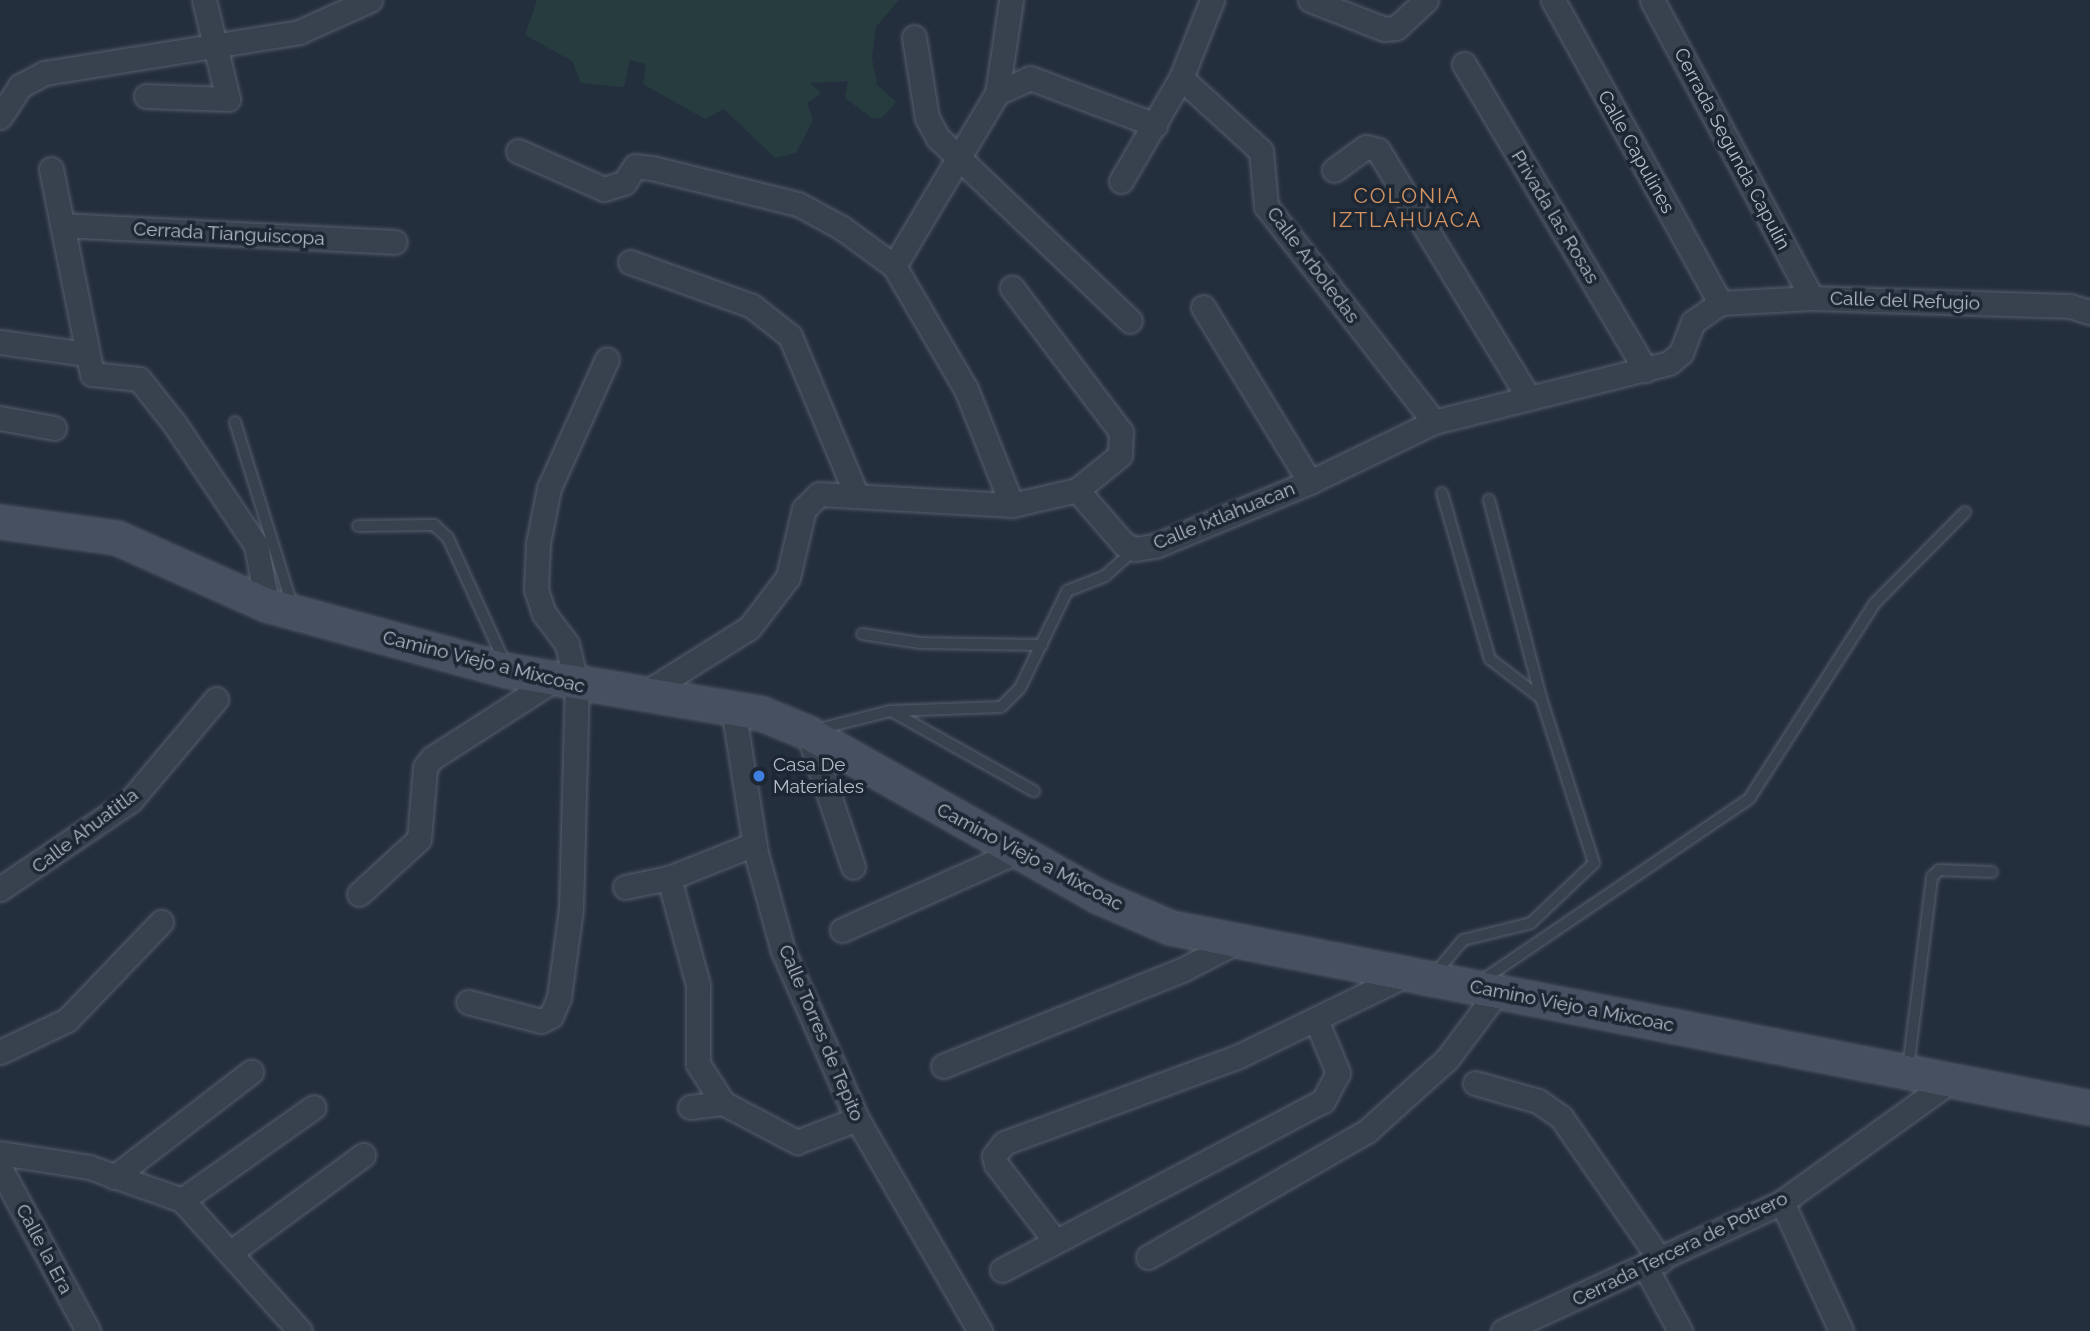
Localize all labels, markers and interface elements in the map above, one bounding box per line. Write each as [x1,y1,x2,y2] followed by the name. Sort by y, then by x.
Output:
[1669,44,1795,254] street label: Cerrada Segunda Capulín
[1593,87,1679,217] street label: Calle Capulines
[1506,146,1604,288] street label: Privada las Rosas
[1333,183,1481,233] district label: COLONIA IZTLAHUACA
[1262,202,1364,328] street label: Calle Arboledas
[132,218,326,250] street label: Cerrada Tianguiscopa
[1829,287,1981,315] street label: Calle del Refugio
[1150,477,1298,555] street label: Calle Ixtlahuacan
[380,626,588,698] street label: Camino Viejo a Mixcoac
[773,754,864,798] place label: Casa De Materiales
[751,768,767,784] marker: Casa De Materiales
[27,783,143,879] street label: Calle Ahuatitla
[933,798,1127,916] street label: Camino Viejo a Mixcoac
[773,941,869,1125] street label: Calle Torres de Tepito
[1468,975,1676,1037] street label: Camino Viejo a Mixcoac
[1568,1187,1792,1311] street label: Cerrada Tercera de Potrero
[11,1200,77,1298] street label: Calle la Era

